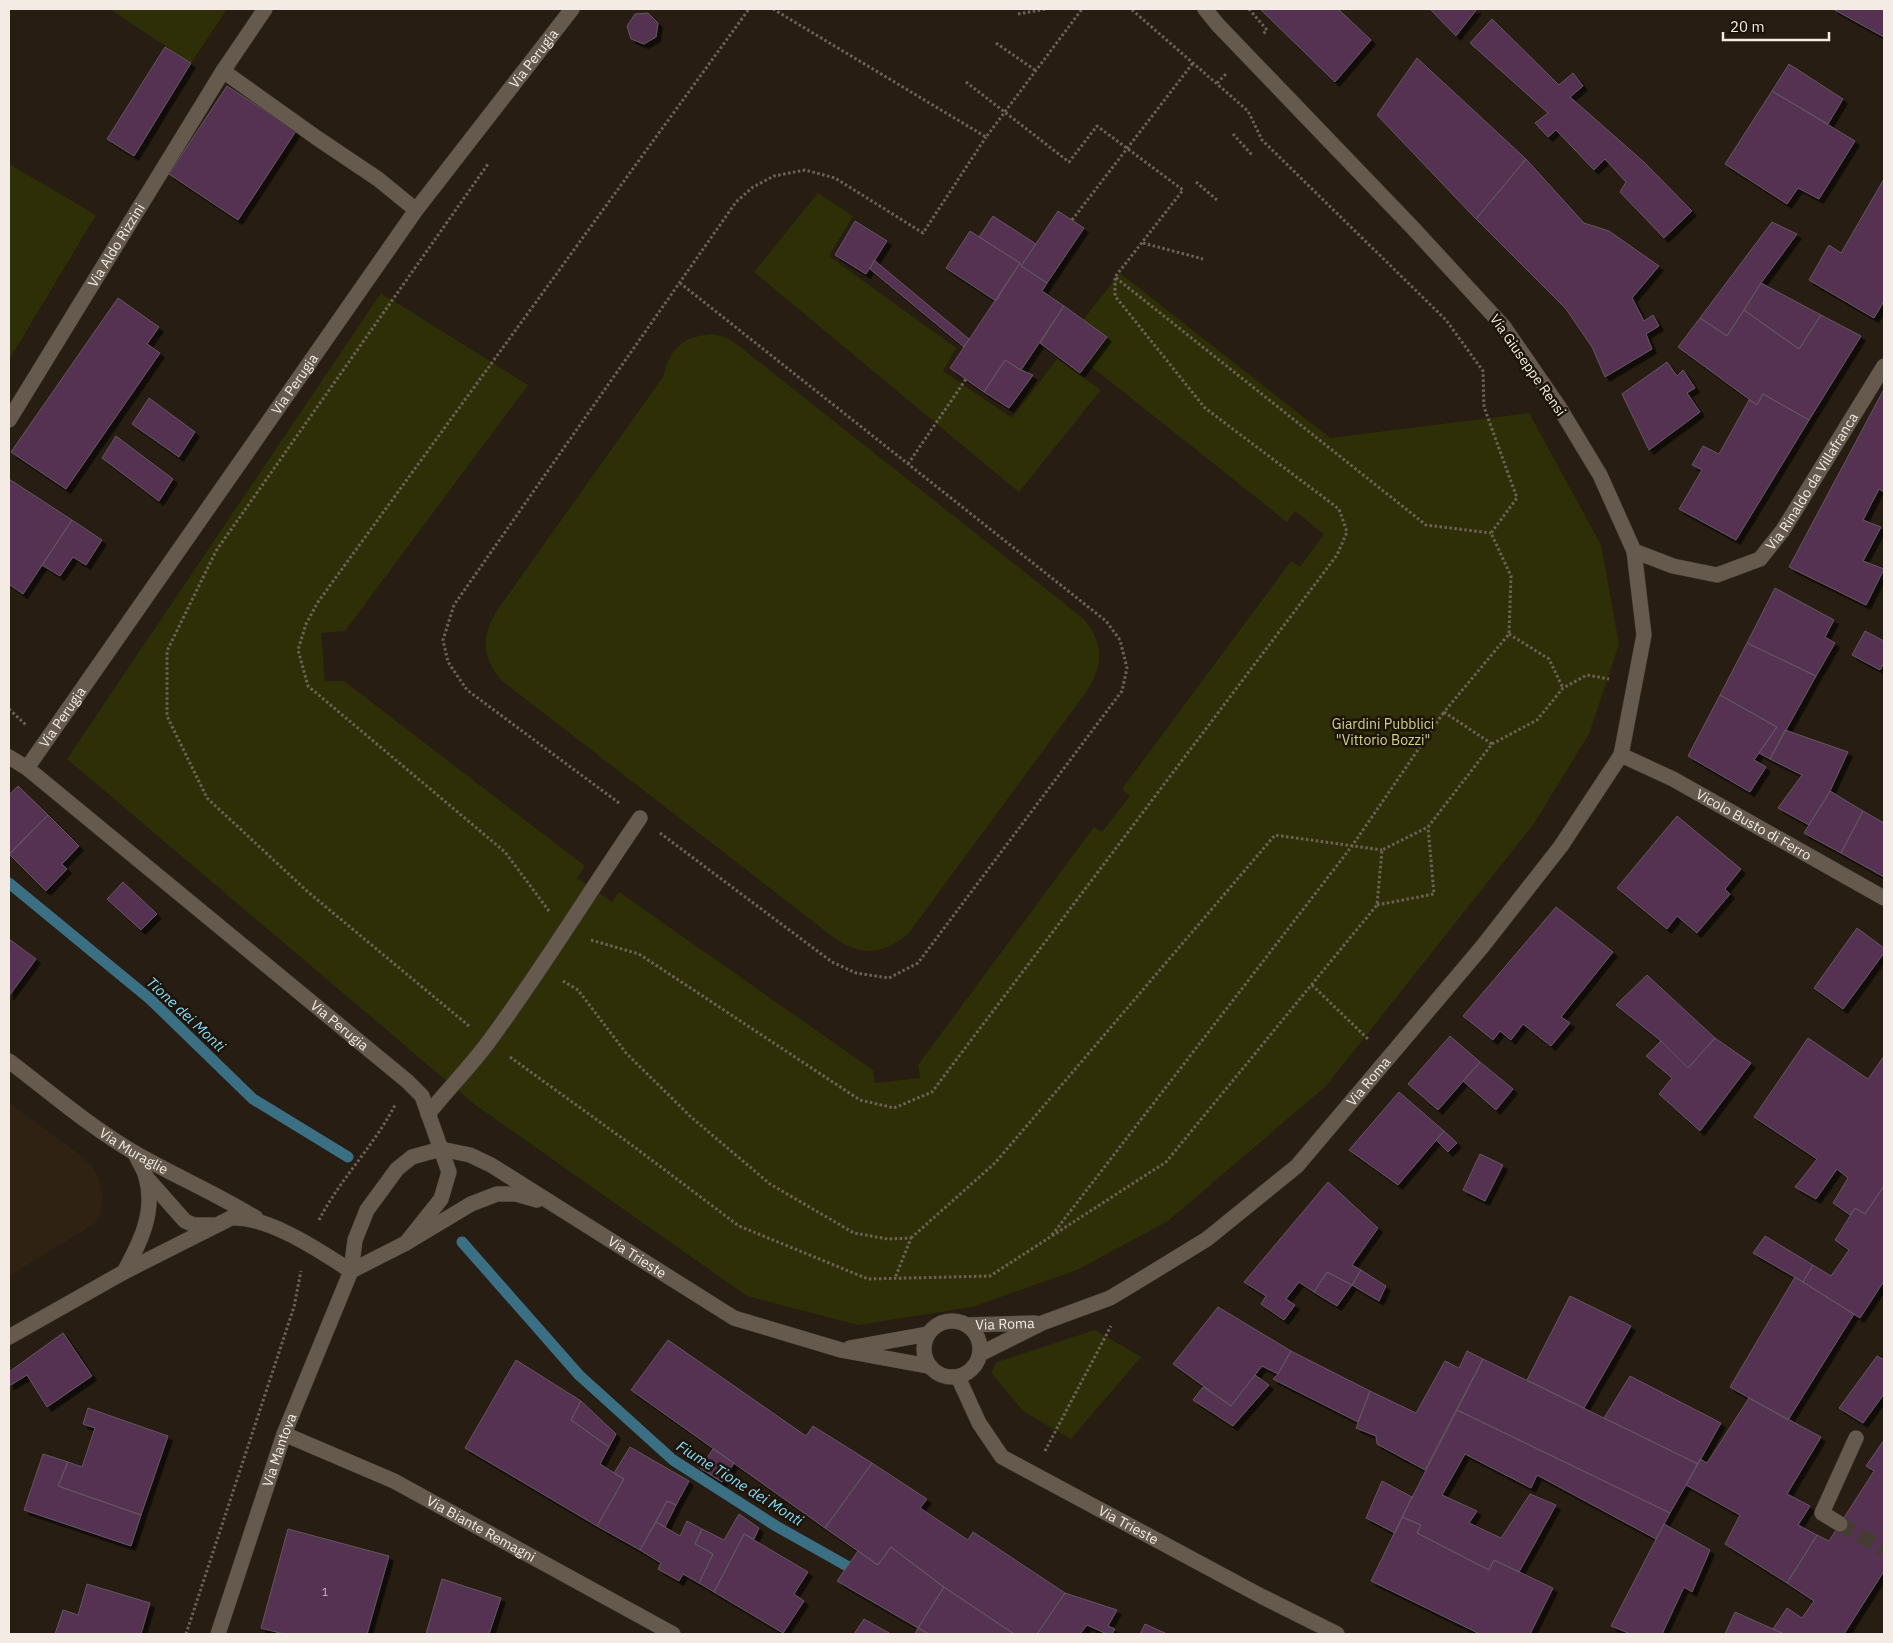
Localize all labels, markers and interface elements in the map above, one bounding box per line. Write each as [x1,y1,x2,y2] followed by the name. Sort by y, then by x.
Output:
[1723,10,1829,42] scale bar
[1730,17,1765,36] text: 20 m
[505,25,563,92] street label: Via Perugia
[84,200,149,291] street label: Via Aldo Rizzini
[1486,311,1570,419] street label: Via Giuseppe Rensi
[267,350,322,418] street label: Via Perugia
[1761,409,1862,554] street label: Via Rinaldo da Villafranca
[35,683,90,751] street label: Via Perugia
[1332,715,1434,749] park label: Giardini Pubblici "Vittorio Bozzi"
[1693,785,1815,864] street label: Vicolo Busto di Ferro
[142,972,230,1056] water label: Tione dei Monti
[307,996,373,1055] street label: Via Perugia
[1343,1053,1395,1110] street label: Via Roma
[96,1124,171,1179] street label: Via Muraglie
[604,1232,670,1282] street label: Via Trieste
[975,1314,1035,1334] street label: Via Roma
[258,1410,301,1489] street label: Via Mantova
[673,1436,807,1530] water label: Fiume Tione dei Monti
[423,1492,539,1566] street label: Via Biante Remagni
[1095,1501,1162,1548] street label: Via Trieste
[322,1585,329,1599] house number: 1

